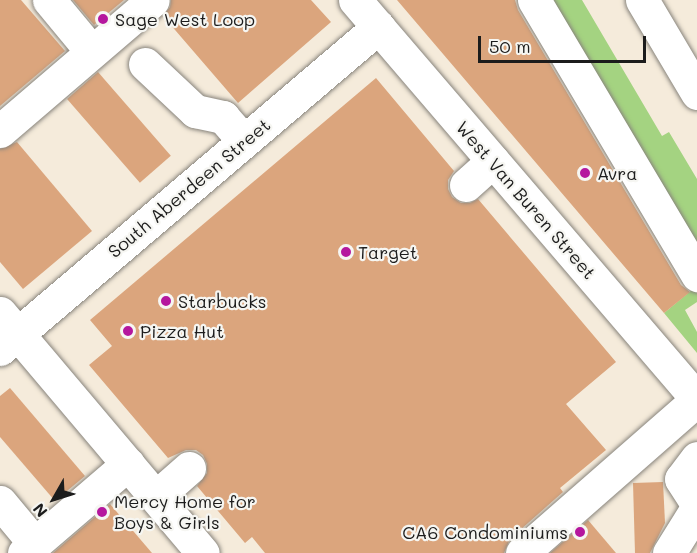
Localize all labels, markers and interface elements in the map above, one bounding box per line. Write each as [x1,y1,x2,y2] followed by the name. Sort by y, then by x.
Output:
[115,8,255,30] place label: Sage West Loop
[96,12,110,26] marker: Sage West Loop
[481,24,649,62] scale bar
[489,34,531,58] text: 50 m
[103,114,275,262] street label: South Aberdeen Street
[452,117,600,283] street label: West Van Buren Street
[597,162,637,184] place label: Avra
[578,166,592,180] marker: Avra
[358,241,418,263] place label: Target
[339,245,353,259] marker: Target
[178,290,267,312] place label: Starbucks
[159,294,173,308] marker: Starbucks
[140,320,224,342] place label: Pizza Hut
[121,324,135,338] marker: Pizza Hut
[24,469,84,529] north arrow
[114,491,256,534] place label: Mercy Home for Boys & Girls
[28,499,52,522] text: N
[95,505,109,519] marker: Mercy Home for Boys & Girls
[402,521,568,543] place label: CA6 Condominiums
[573,525,587,539] marker: CA6 Condominiums

